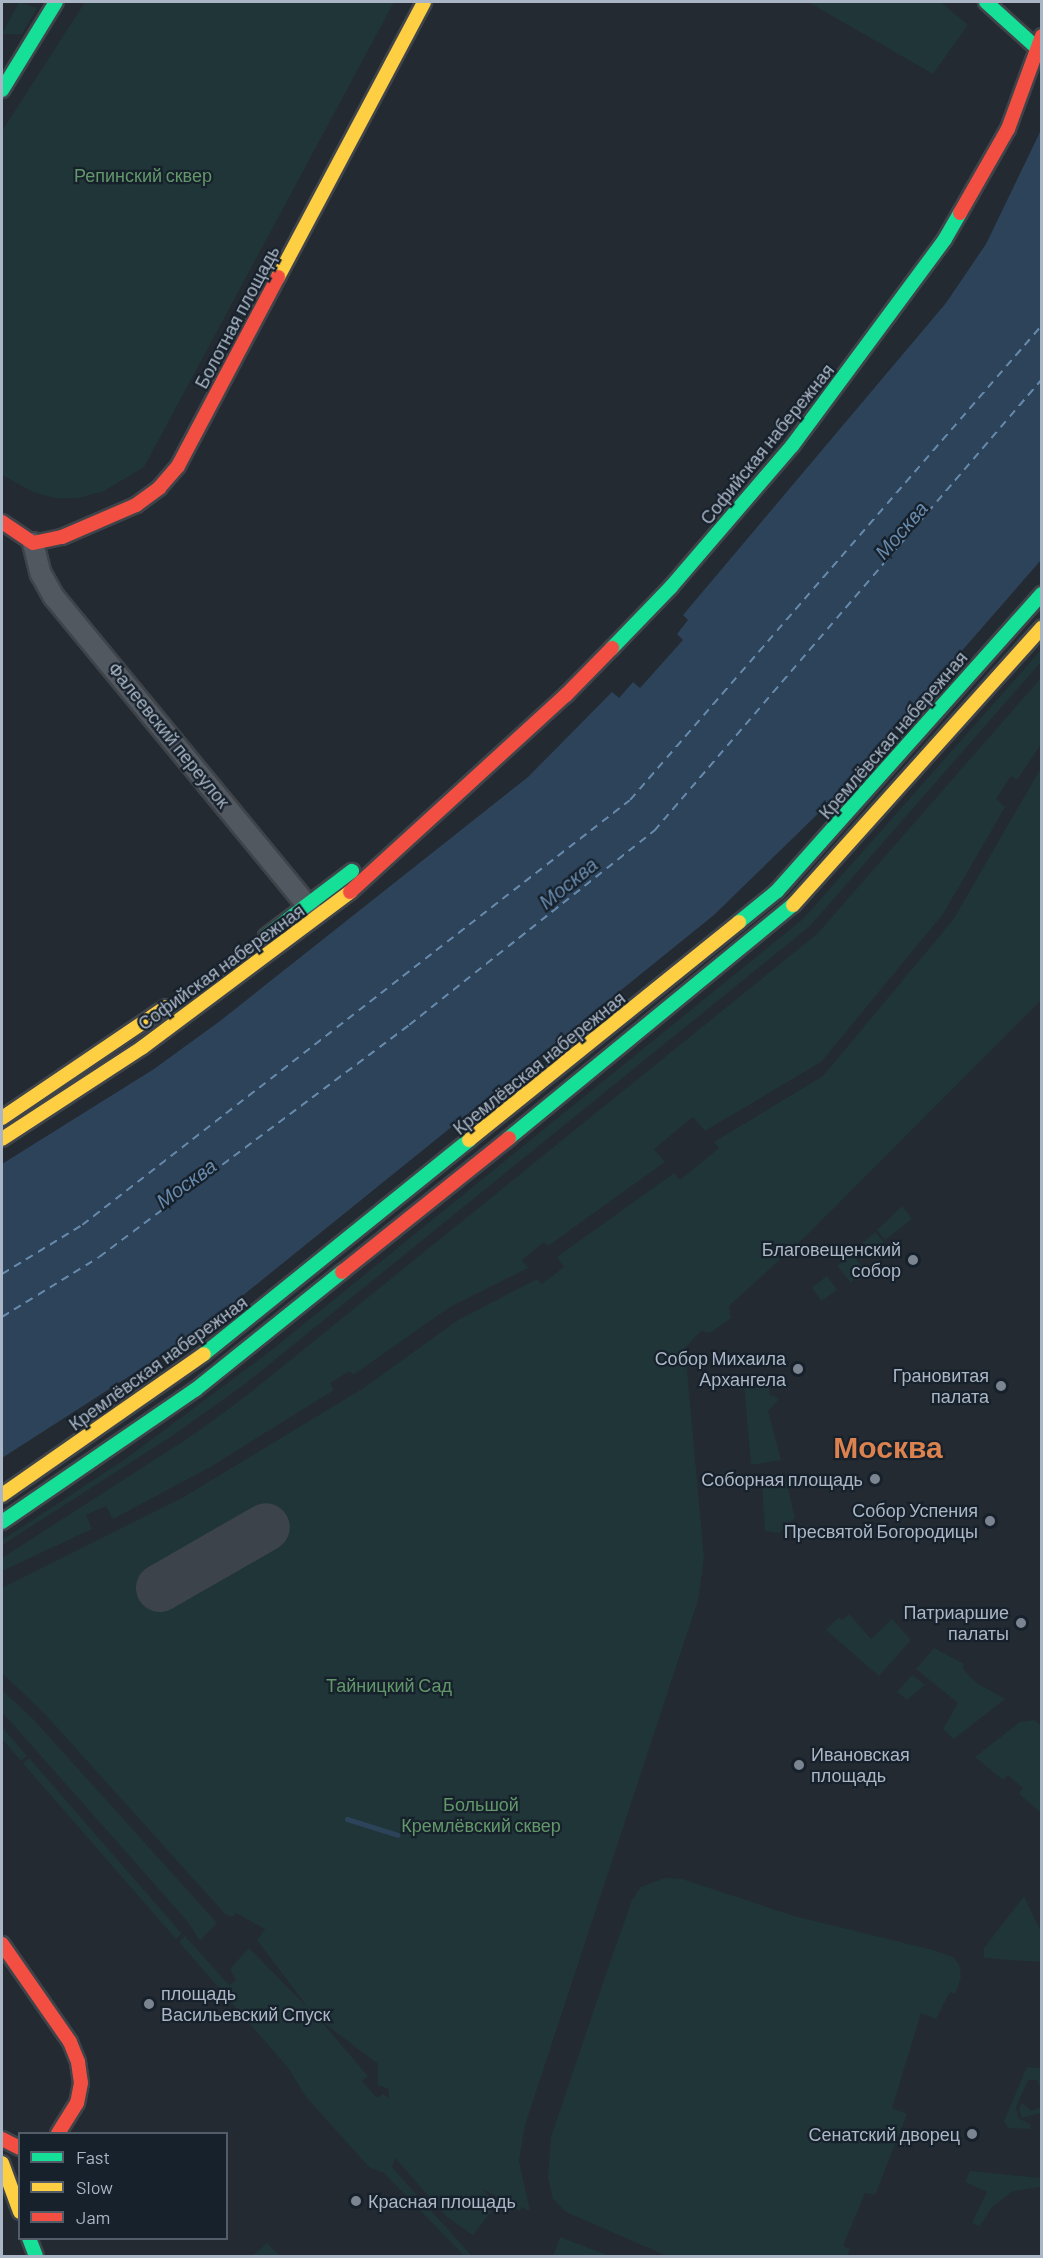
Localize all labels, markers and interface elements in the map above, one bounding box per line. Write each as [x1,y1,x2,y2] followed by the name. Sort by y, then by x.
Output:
[74,164,212,186] park label: Репинский сквер
[190,242,284,392] street label: Болотная площадь
[696,359,838,529] street label: Софийская набережная
[870,496,932,564] water label: Москва
[814,647,972,823] street label: Кремлёвская набережная
[104,658,234,812] street label: Фалеевский переулок
[534,852,602,914] water label: Москва
[134,899,308,1035] street label: Софийская набережная
[449,987,629,1139] street label: Кремлёвская набережная
[151,1153,221,1213] water label: Москва
[762,1239,901,1282] place label: Благовещенский собор
[906,1253,920,1267] marker: Благовещенский собор
[65,1291,251,1435] street label: Кремлёвская набережная
[655,1348,786,1390] place label: Собор Михаила Архангела
[791,1362,805,1376] marker: Собор Михаила Архангела
[893,1365,989,1408] place label: Грановитая палата
[994,1379,1008,1393] marker: Грановитая палата
[833,1428,943,1464] district label: Москва
[701,1468,863,1490] place label: Соборная площадь
[868,1472,882,1486] marker: Соборная площадь
[784,1500,978,1543] place label: Собор Успения Пресвятой Богородицы
[983,1514,997,1528] marker: Собор Успения Пресвятой Богородицы
[904,1602,1009,1644] place label: Патриаршие палаты
[1014,1616,1028,1630] marker: Патриаршие палаты
[326,1674,452,1696] park label: Тайницкий Сад
[811,1744,910,1786] place label: Ивановская площадь
[792,1758,806,1772] marker: Ивановская площадь
[401,1794,561,1836] park label: Большой Кремлёвский сквер
[161,1983,330,2026] place label: площадь Васильевский Спуск
[142,1997,156,2011] marker: площадь Васильевский Спуск
[809,2123,960,2145] place label: Сенатский дворец
[965,2127,979,2141] marker: Сенатский дворец
[18,2132,228,2240] legend
[76,2146,110,2168] text: Fast
[76,2176,113,2198] text: Slow
[368,2190,516,2212] place label: Красная площадь
[349,2194,363,2208] marker: Красная площадь
[76,2206,110,2228] text: Jam

